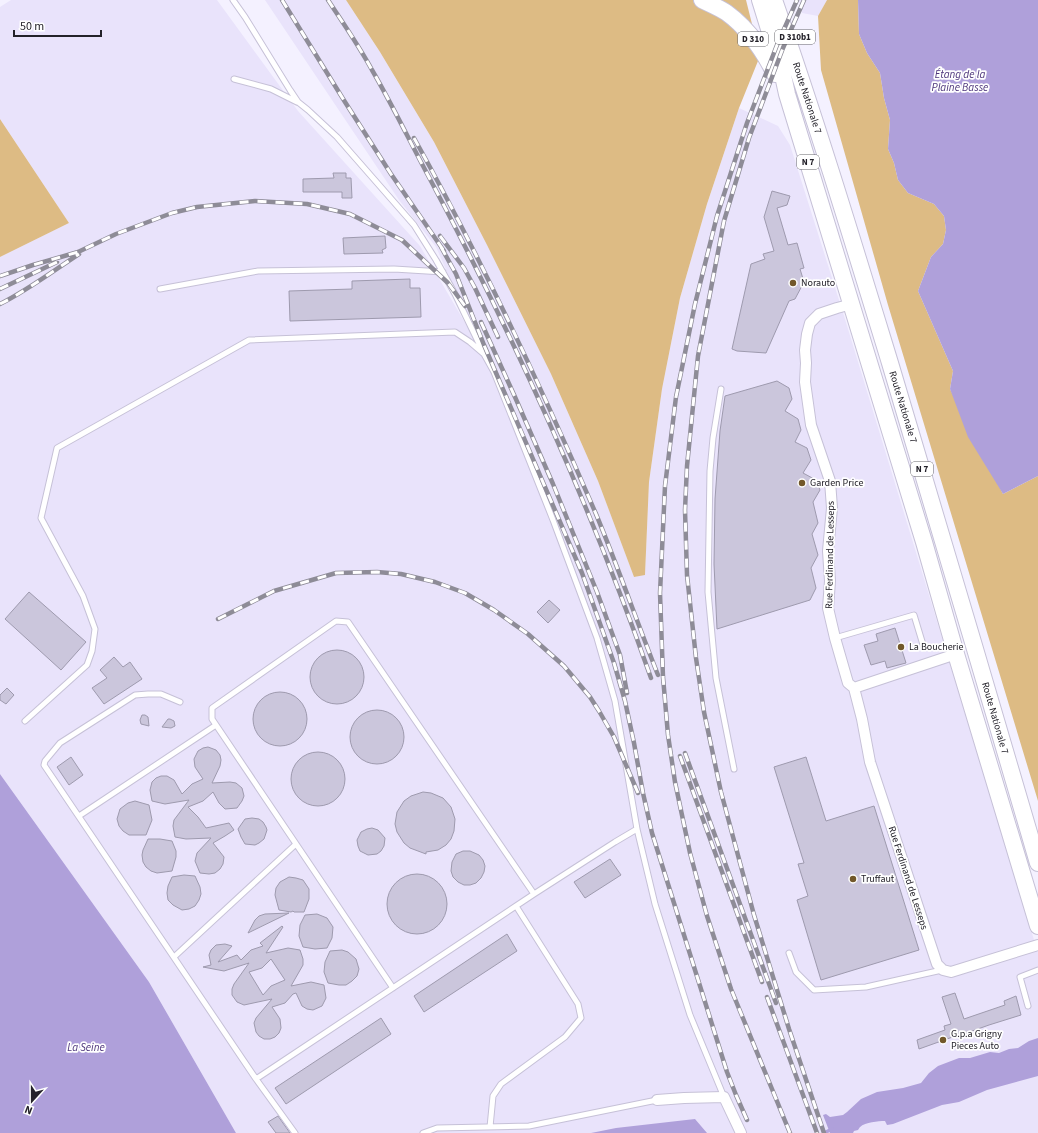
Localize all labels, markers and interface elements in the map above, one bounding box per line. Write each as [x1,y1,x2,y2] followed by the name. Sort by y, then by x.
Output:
[14,12,101,38] scale bar
[20,18,44,35] text: 50 m
[775,30,815,44] road number: D 310b1
[738,32,768,46] road number: D 310
[789,61,825,136] street label: Route Nationale 7
[932,67,988,95] water label: Étang de la Plaine Basse
[797,155,819,169] road number: N 7
[801,276,835,290] place label: Norauto
[788,278,798,288] marker: Norauto
[885,369,921,445] street label: Route Nationale 7
[911,462,933,476] road number: N 7
[810,476,863,490] place label: Garden Price
[797,478,807,488] marker: Garden Price
[822,501,838,609] street label: Rue Ferdinand de Lesseps
[909,640,964,654] place label: La Boucherie
[896,642,906,652] marker: La Boucherie
[978,680,1012,756] street label: Route Nationale 7
[885,824,931,932] street label: Rue Ferdinand de Lesseps
[861,872,895,886] place label: Truffaut
[848,874,858,884] marker: Truffaut
[951,1027,1002,1053] place label: G.p.a Grigny Pieces Auto
[938,1035,948,1045] marker: G.p.a Grigny Pieces Auto
[67,1040,105,1055] water label: La Seine
[12,1081,52,1121] north arrow
[22,1102,35,1118] text: N

